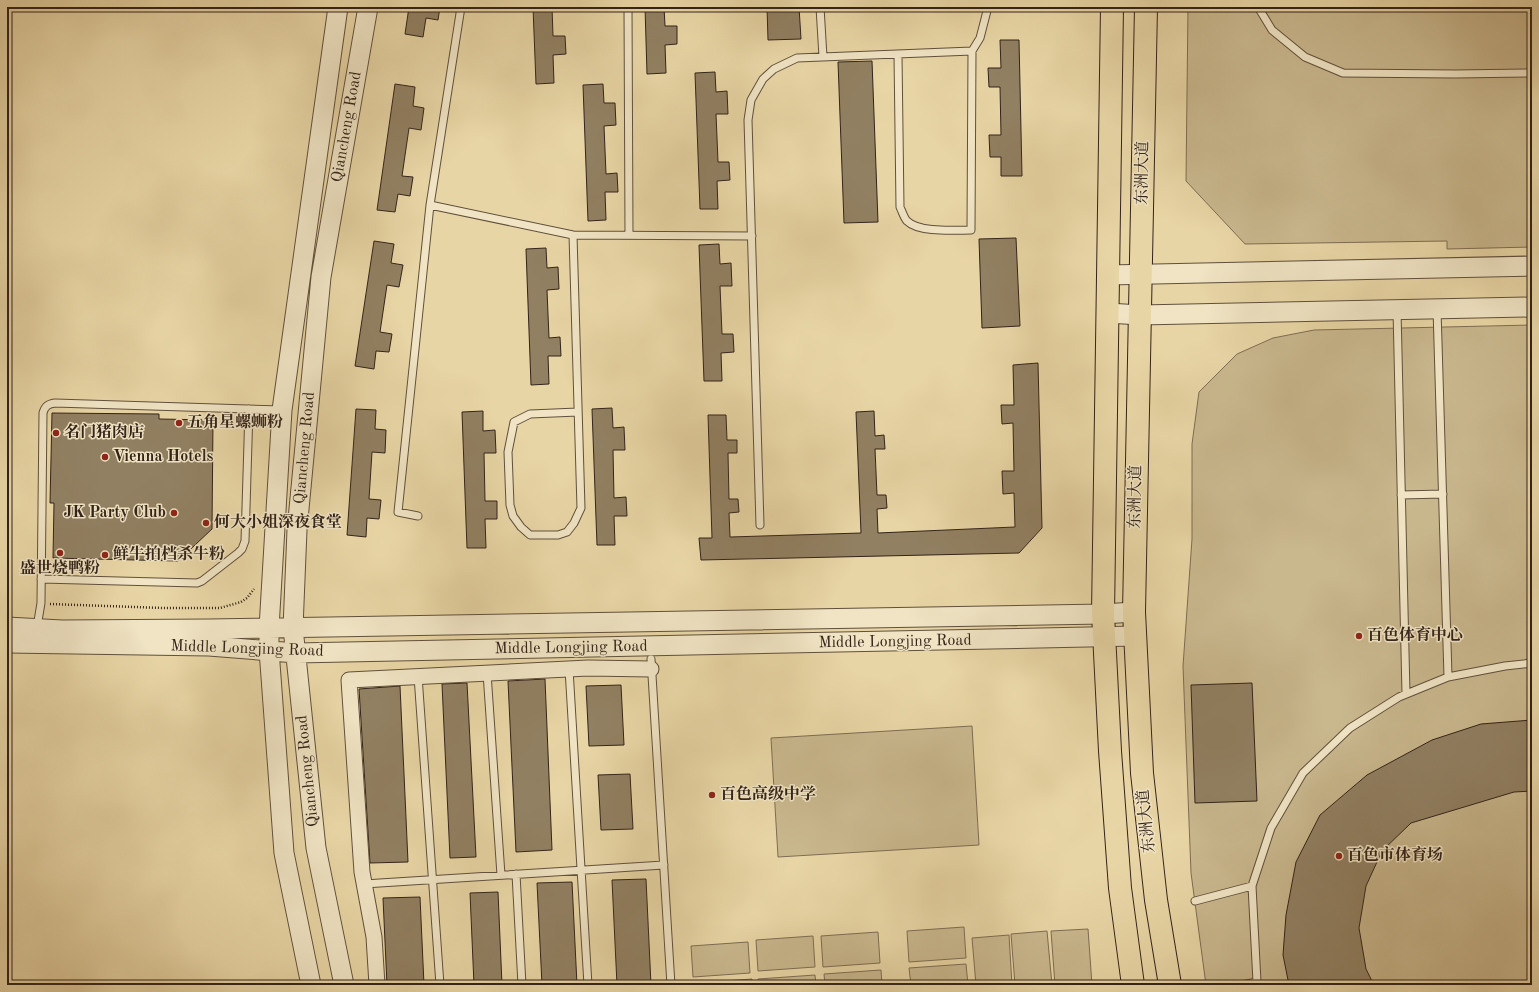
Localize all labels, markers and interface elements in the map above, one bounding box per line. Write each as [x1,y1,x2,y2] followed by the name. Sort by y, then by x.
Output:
[329,70,365,184] street label: Qiancheng Road
[1132,141,1152,205] street label: 东洲大道
[292,391,318,505] street label: Qiancheng Road
[187,413,283,431] place label: 五角星螺蛳粉
[174,418,184,428] marker: 五角星螺蛳粉
[64,422,144,441] place label: 名门猪肉店
[51,428,61,438] marker: 名门猪肉店
[113,449,214,465] place label: Vienna Hotels
[100,452,110,462] marker: Vienna Hotels
[1125,465,1145,529] street label: 东洲大道
[64,505,166,521] place label: JK Party Club
[169,508,179,518] marker: JK Party Club
[214,512,342,531] place label: 何大小姐深夜食堂
[201,518,211,528] marker: 何大小姐深夜食堂
[113,545,225,563] place label: 鲜牛拍档杀牛粉
[55,548,65,558] marker: 盛世烧鸭粉
[100,550,110,560] marker: 鲜牛拍档杀牛粉
[20,559,100,577] place label: 盛世烧鸭粉
[1367,625,1463,644] place label: 百色体育中心
[1354,631,1364,641] marker: 百色体育中心
[818,633,972,651] street label: Middle Longjing Road
[170,638,324,660] street label: Middle Longjing Road
[494,639,648,657] street label: Middle Longjing Road
[294,714,322,828] street label: Qiancheng Road
[720,784,816,803] place label: 百色高级中学
[1134,788,1158,854] street label: 东洲大道
[707,790,717,800] marker: 百色高级中学
[1347,845,1443,864] place label: 百色市体育场
[1334,851,1344,861] marker: 百色市体育场

